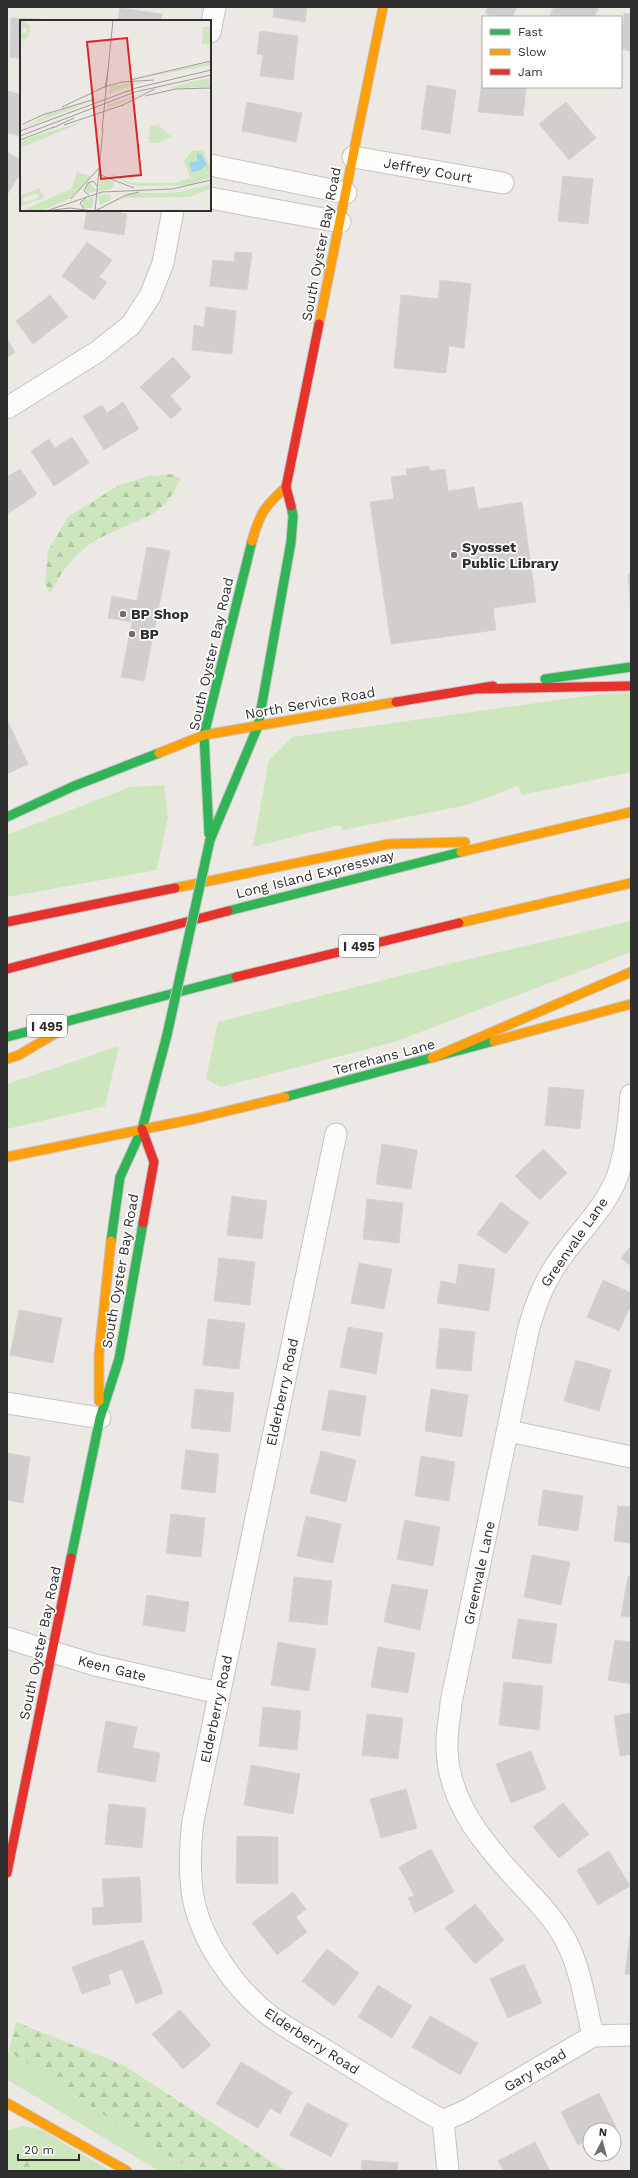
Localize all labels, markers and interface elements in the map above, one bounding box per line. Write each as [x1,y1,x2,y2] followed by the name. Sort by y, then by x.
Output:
[482,16,622,88] legend
[20,20,211,211] inset map
[518,25,543,39] text: Fast
[518,45,546,59] text: Slow
[518,65,543,79] text: Jam
[383,154,474,186] street label: Jeffrey Court
[298,166,344,322] street label: South Oyster Bay Road
[462,539,559,571] place label: Syosset Public Library
[449,550,459,560] marker: Syosset Public Library
[186,576,236,732] street label: South Oyster Bay Road
[131,606,189,622] place label: BP Shop
[118,609,128,619] marker: BP Shop
[140,626,159,642] place label: BP
[127,629,137,639] marker: BP
[244,684,376,722] street label: North Service Road
[234,846,397,901] street label: Long Island Expressway
[339,935,379,957] road number: I 495
[27,1015,67,1037] road number: I 495
[331,1036,437,1078] street label: Terrehans Lane
[99,1192,141,1350] street label: South Oyster Bay Road
[537,1194,611,1290] street label: Greenvale Lane
[263,1337,301,1447] street label: Elderberry Road
[460,1520,498,1626] street label: Greenvale Lane
[16,1565,64,1721] street label: South Oyster Bay Road
[76,1652,148,1684] street label: Keen Gate
[197,1654,235,1764] street label: Elderberry Road
[262,2004,362,2078] street label: Elderberry Road
[501,2045,569,2095] street label: Gary Road
[582,2122,622,2162] north arrow
[598,2126,608,2139] text: N
[18,2136,79,2162] scale bar
[24,2143,54,2157] text: 20 m

